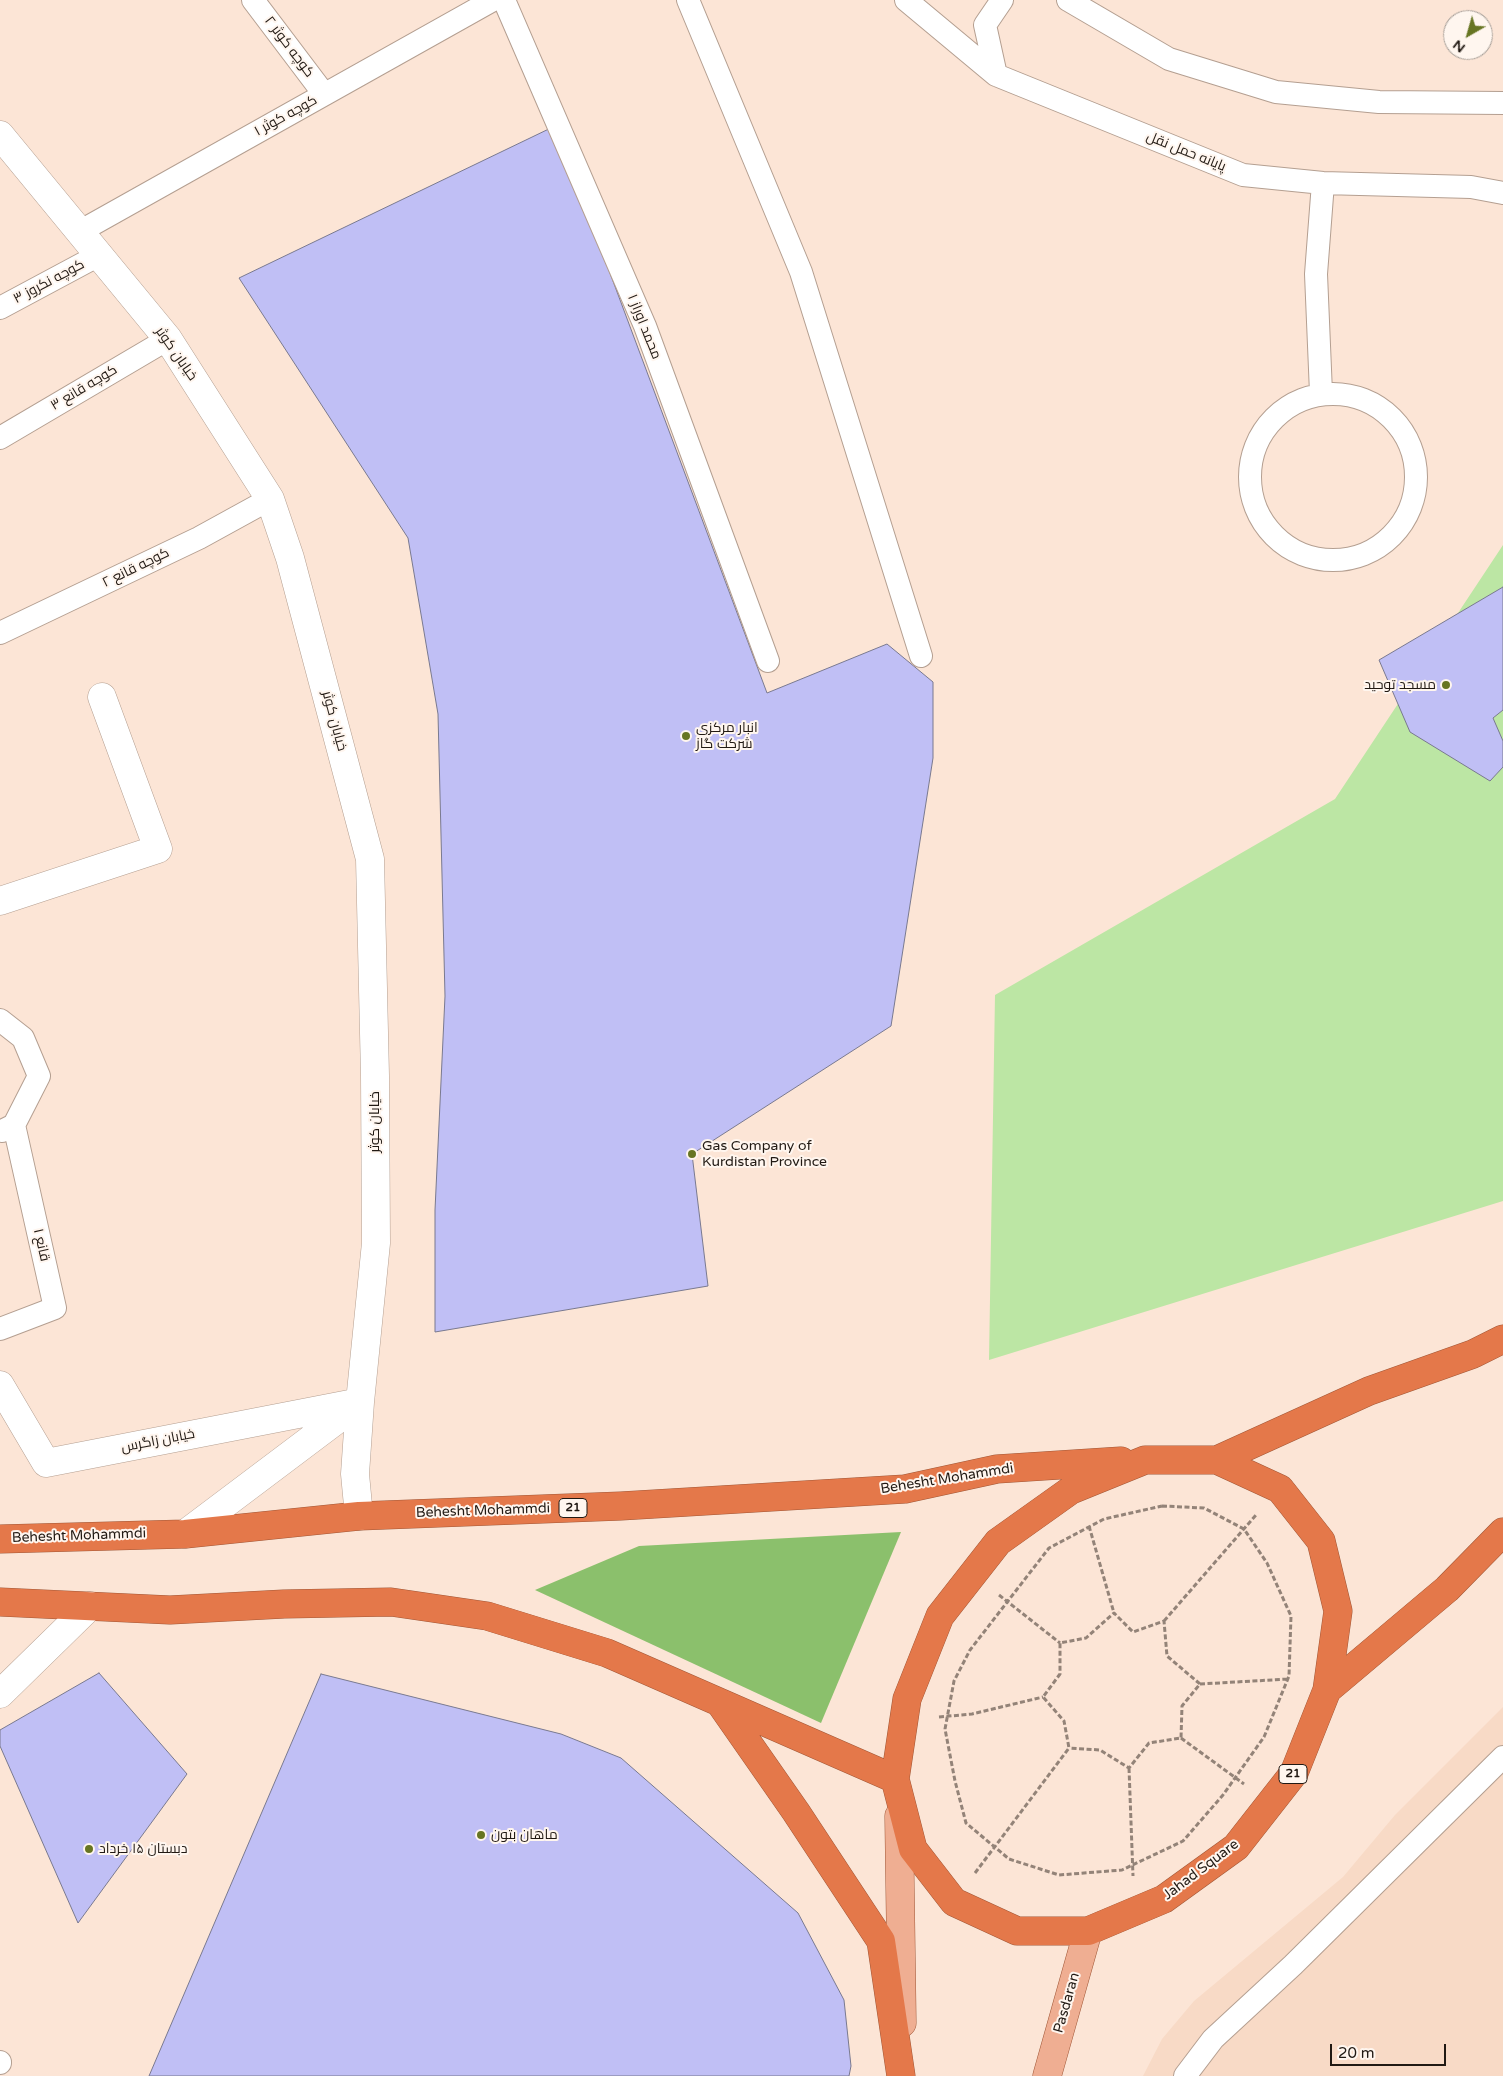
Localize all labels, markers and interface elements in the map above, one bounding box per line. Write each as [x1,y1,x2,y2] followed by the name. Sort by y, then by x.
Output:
[1443,10,1493,60] north arrow
[261,13,317,81] street label: کوچه کوثر ۲
[1449,36,1469,57] text: N
[252,92,320,140] street label: کوچه کوثر ۱
[1144,128,1228,176] street label: پایانه حمل نقل
[11,256,87,308] street label: کوچه نکروز ۳
[623,292,665,362] street label: محمد اوراز ۱
[151,324,201,384] street label: خیابان کوثر
[48,362,120,414] street label: کوچه قانع ۳
[100,545,172,591] street label: کوچه قانع ۲
[1364,677,1436,693] place label: مسجد توحید
[1440,679,1452,691] marker: مسجد توحید
[318,689,350,753] street label: خیابان کوثر
[696,720,758,752] place label: انبار مرکزی شرکت گاز
[680,730,692,742] marker: انبار مرکزی شرکت گاز
[367,1091,383,1153] street label: خیابان کوثر
[702,1138,827,1170] place label: Gas Company of Kurdistan Province
[686,1148,698,1160] marker: Gas Company of Kurdistan Province
[29,1227,53,1263] street label: قانع ۱
[120,1426,196,1456] street label: خیابان زاگرس
[879,1460,1015,1498] street label: Behesht Mohammdi
[559,1499,587,1518] road number: 21
[416,1500,550,1522] street label: Behesht Mohammdi
[12,1525,146,1547] street label: Behesht Mohammdi
[1279,1765,1307,1784] road number: 21
[491,1827,558,1843] place label: ماهان بتون
[475,1829,487,1841] marker: ماهان بتون
[1160,1836,1242,1904] street label: Jahad Square
[99,1841,188,1857] place label: دبستان ۱۵ خرداد
[83,1843,95,1855] marker: دبستان ۱۵ خرداد
[1050,1971,1084,2035] street label: Pasdaran
[1333,2034,1449,2066] scale bar
[1338,2044,1375,2062] text: 20 m

